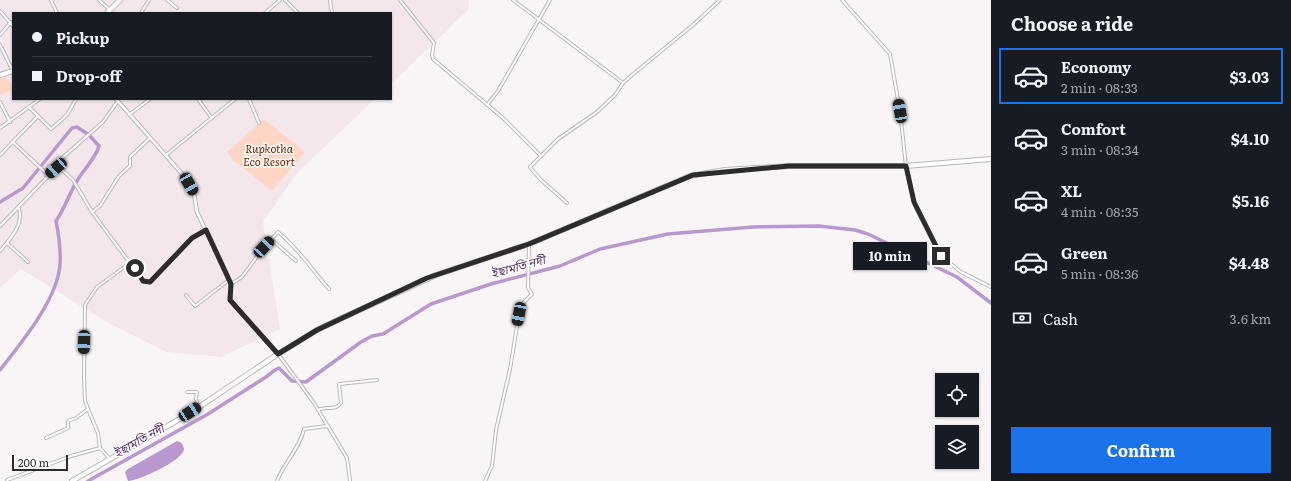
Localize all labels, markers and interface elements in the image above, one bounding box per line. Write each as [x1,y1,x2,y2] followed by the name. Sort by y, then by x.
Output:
[1011,10,1133,37] text: Choose a ride
[56,26,109,49] text: Pickup
[1061,55,1131,78] text: Economy
[1013,58,1049,94] icon: car
[56,64,121,87] text: Drop-off
[1229,65,1269,88] text: $3.03
[1061,78,1138,97] text: 2 min · 08:33
[892,98,908,124] car
[1061,117,1126,140] text: Comfort
[1013,120,1049,156] icon: car
[1231,127,1269,150] text: $4.10
[243,140,296,169] park label: Rupkotha Eco Resort
[1061,140,1139,159] text: 3 min · 08:34
[43,156,69,180] car
[178,171,200,197] car
[1061,179,1082,202] text: XL
[1013,182,1049,218] icon: car
[1232,189,1269,212] text: $5.16
[1061,202,1138,221] text: 4 min · 08:35
[251,234,277,260] car
[1061,241,1108,264] text: Green
[853,242,927,270] callout: 10 min
[1013,244,1049,280] icon: car
[869,246,911,265] text: 10 min
[932,247,950,265] route end
[489,249,549,282] water label: ইছামতি নদী
[1229,251,1269,274] text: $4.48
[126,259,144,277] route start
[1061,264,1138,283] text: 5 min · 08:36
[511,301,527,327] car
[1011,307,1033,329] icon: cash
[1043,307,1078,330] text: Cash
[1230,309,1271,328] text: 3.6 km
[78,330,90,354] car
[935,373,979,469] map controls
[935,373,979,417] button: locate
[177,400,203,424] car
[110,417,169,461] water label: ইছামতি নদী
[935,425,979,469] button: layers
[1011,427,1271,473] button: Confirm
[12,453,68,472] scale bar
[18,454,49,470] text: 200 m

